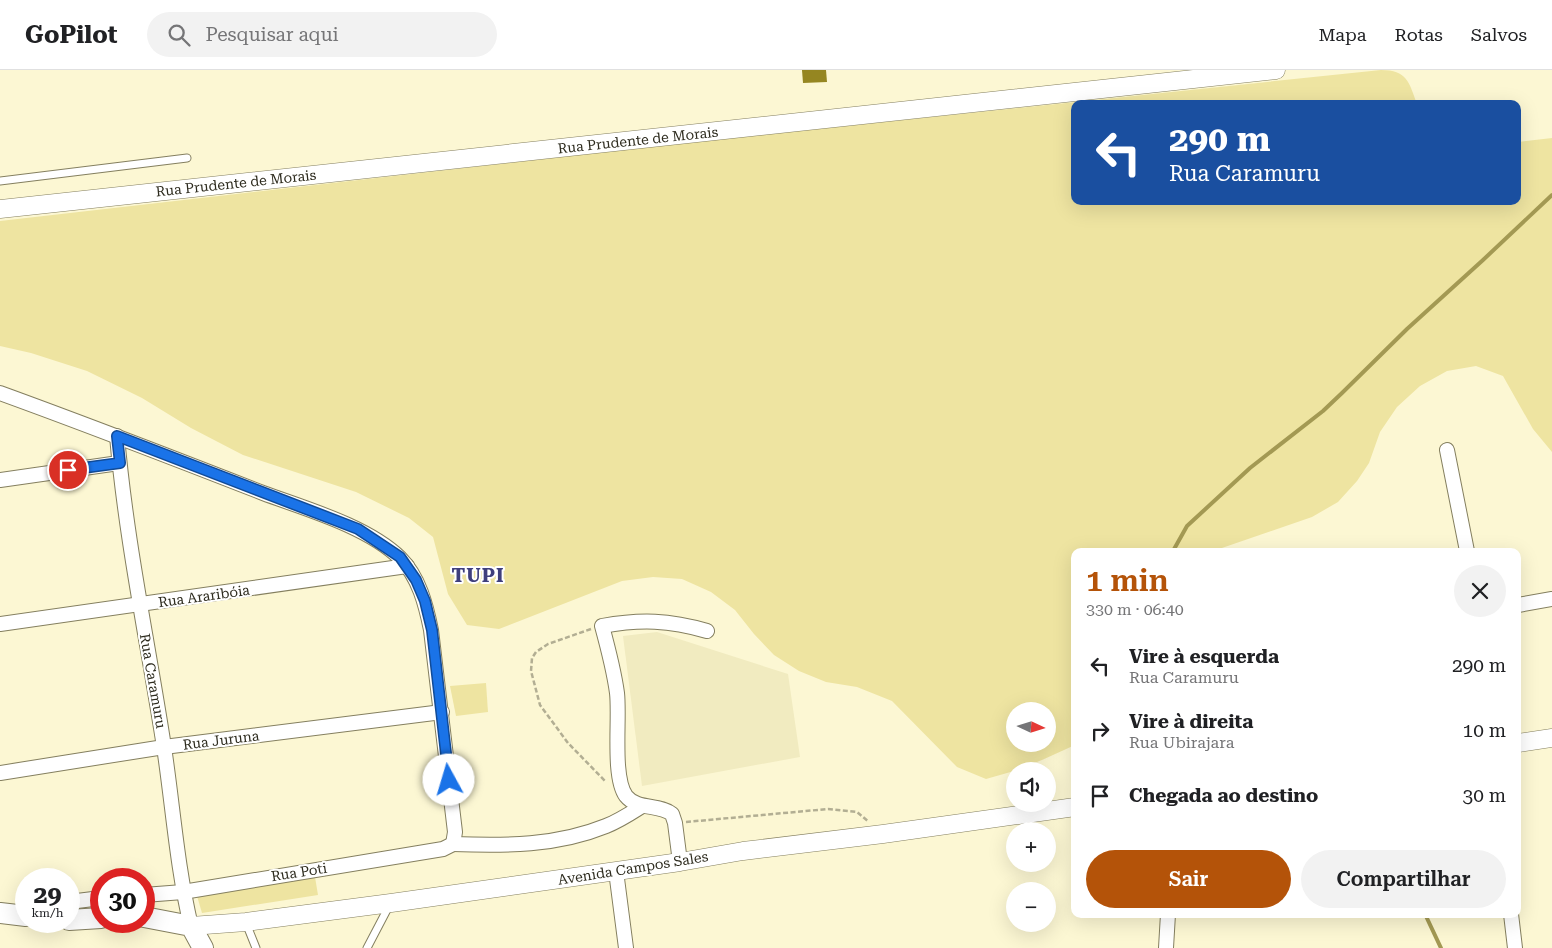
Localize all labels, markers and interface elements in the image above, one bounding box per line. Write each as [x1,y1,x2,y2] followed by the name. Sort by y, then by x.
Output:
[147,12,497,57] search box
[25,21,117,49] text: GoPilot
[165,21,193,49] icon: search
[205,23,339,46] text: Pesquisar aqui
[1318,24,1366,45] text: Mapa
[1394,24,1443,45] text: Rotas
[1471,24,1527,45] text: Salvos
[1169,119,1270,160] text: 290 m
[1086,120,1151,185] icon: left
[557,124,719,156] street label: Rua Prudente de Morais
[1169,161,1320,186] text: Rua Caramuru
[155,167,317,199] street label: Rua Prudente de Morais
[47,449,89,491] pin
[54,456,82,484] icon: arrive
[1086,563,1169,598] text: 1 min
[452,564,504,587] district label: TUPI
[1454,565,1506,617] button: close
[157,582,251,610] street label: Rua Araribóia
[1086,600,1184,619] text: 330 m · 06:40
[137,632,169,730] street label: Rua Caramuru
[1129,645,1279,668] text: Vire à esquerda
[1086,652,1114,680] icon: left
[1452,654,1506,677] text: 290 m
[1129,668,1239,687] text: Rua Caramuru
[1006,702,1056,752] north arrow
[1006,702,1056,932] map controls
[1129,710,1253,733] text: Vire à direita
[1086,717,1114,745] icon: right
[1463,719,1506,742] text: 10 m
[182,727,261,753] street label: Rua Juruna
[1129,733,1234,752] text: Rua Ubirajara
[422,753,474,805] position arrow
[1006,762,1056,812] button: sound
[1086,782,1114,810] icon: arrive
[1129,784,1318,807] text: Chegada ao destino
[1463,784,1506,807] text: 30 m
[1006,822,1056,872] button: +
[557,848,710,888] street label: Avenida Campos Sales
[1086,850,1291,908] button: Sair
[1301,850,1506,908] button: Compartilhar
[270,860,329,884] street label: Rua Poti
[90,868,155,933] speed limit sign: 30
[33,880,62,909] text: 29
[1006,882,1056,932] button: −
[31,906,64,920] text: km/h

